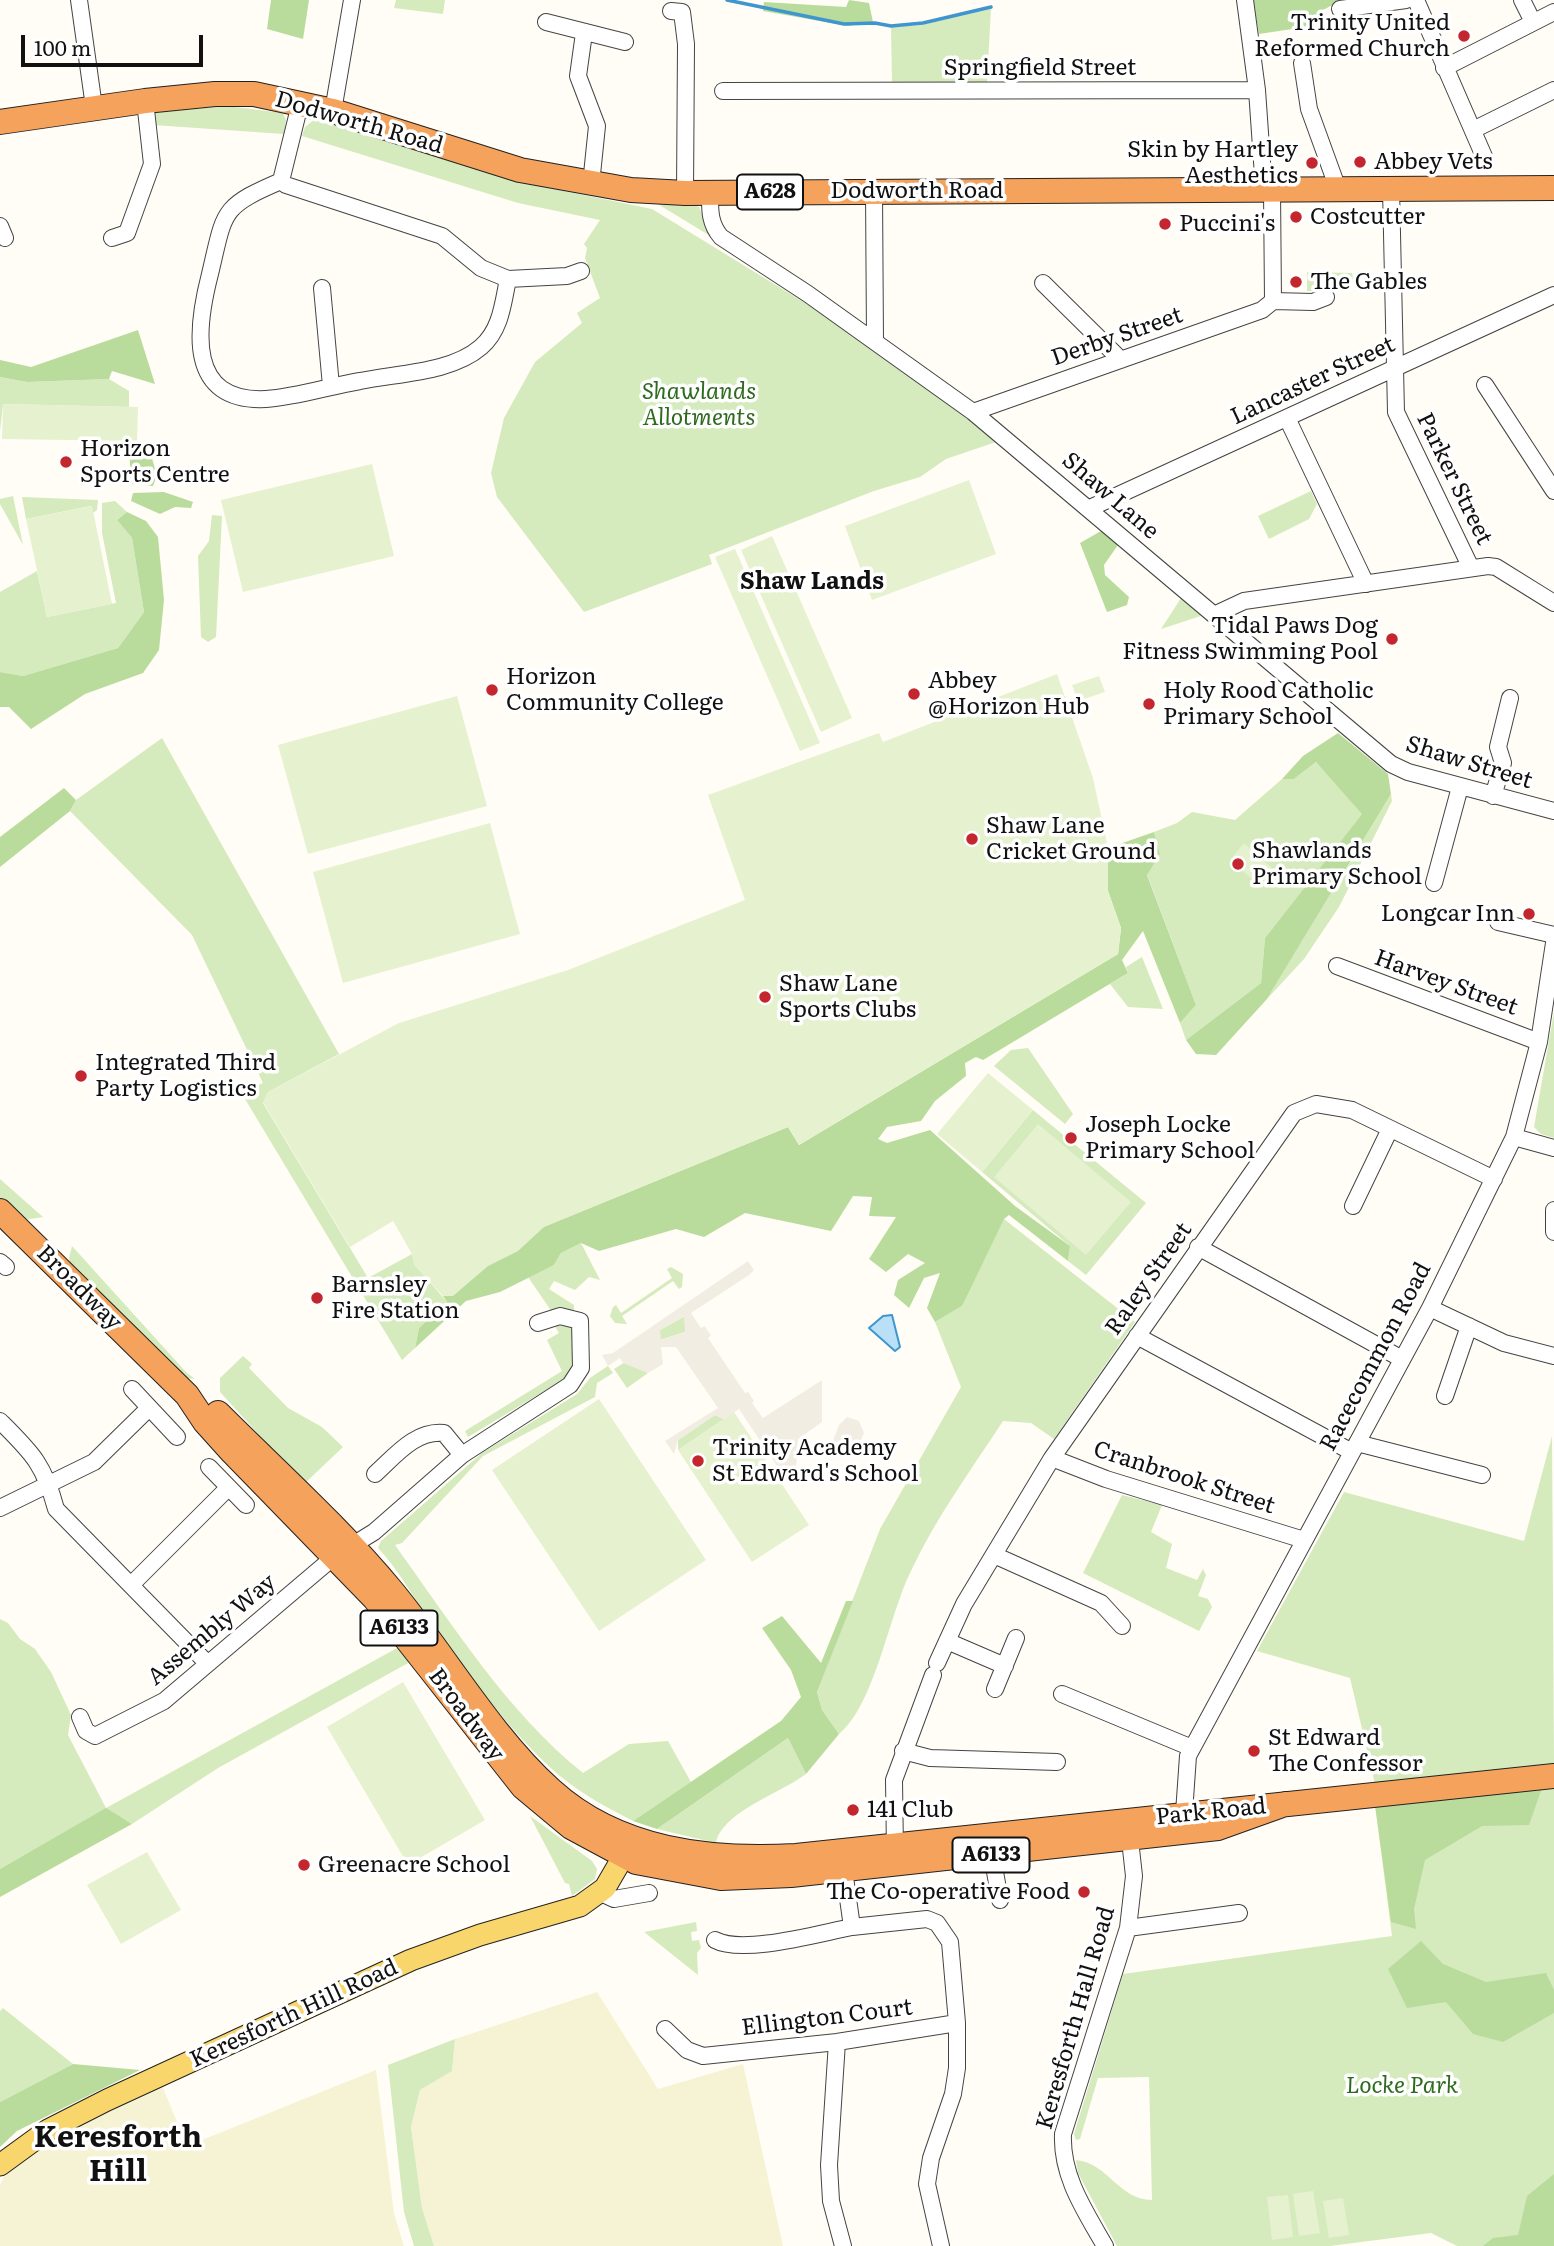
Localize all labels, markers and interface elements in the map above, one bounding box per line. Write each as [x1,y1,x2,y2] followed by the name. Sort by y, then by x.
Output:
[1254,9,1450,63] place label: Trinity United Reformed Church
[24,21,206,65] scale bar
[1456,28,1472,44] marker: Trinity United Reformed Church
[34,31,91,62] text: 100 m
[944,54,1136,82] street label: Springfield Street
[272,86,446,160] street label: Dodworth Road
[1127,136,1298,190] place label: Skin by Hartley Aesthetics
[1374,148,1493,176] place label: Abbey Vets
[1352,154,1368,170] marker: Abbey Vets
[1304,155,1320,171] marker: Skin by Hartley Aesthetics
[737,174,803,210] road number: A628
[830,177,1004,205] street label: Dodworth Road
[1310,203,1425,231] place label: Costcutter
[1288,209,1304,225] marker: Costcutter
[1179,210,1275,238] place label: Puccini's
[1157,216,1173,232] marker: Puccini's
[1310,268,1427,296] place label: The Gables
[1288,274,1304,290] marker: The Gables
[1048,302,1186,372] street label: Derby Street
[1227,331,1399,431] street label: Lancaster Street
[642,378,756,432] park label: Shawlands Allotments
[1410,409,1498,549] street label: Parker Street
[80,435,230,489] place label: Horizon Sports Centre
[1056,447,1164,545] street label: Shaw Lane
[58,454,74,470] marker: Horizon Sports Centre
[740,568,884,596] district label: Shaw Lands
[1122,612,1378,666] place label: Tidal Paws Dog Fitness Swimming Pool
[1384,631,1400,647] marker: Tidal Paws Dog Fitness Swimming Pool
[506,663,724,717] place label: Horizon Community College
[928,667,1090,721] place label: Abbey @Horizon Hub
[1163,677,1374,731] place label: Holy Rood Catholic Primary School
[484,682,500,698] marker: Horizon Community College
[906,686,922,702] marker: Abbey @Horizon Hub
[1141,696,1157,712] marker: Holy Rood Catholic Primary School
[1402,731,1536,795] street label: Shaw Street
[986,812,1156,866] place label: Shaw Lane Cricket Ground
[964,831,980,847] marker: Shaw Lane Cricket Ground
[1252,837,1422,891] place label: Shawlands Primary School
[1230,856,1246,872] marker: Shawlands Primary School
[1381,900,1515,928] place label: Longcar Inn
[1521,906,1537,922] marker: Longcar Inn
[1371,944,1521,1022] street label: Harvey Street
[779,970,916,1024] place label: Shaw Lane Sports Clubs
[757,989,773,1005] marker: Shaw Lane Sports Clubs
[95,1049,276,1103] place label: Integrated Third Party Logistics
[73,1068,89,1084] marker: Integrated Third Party Logistics
[1085,1111,1255,1165] place label: Joseph Locke Primary School
[1063,1130,1079,1146] marker: Joseph Locke Primary School
[1100,1217,1198,1341] street label: Raley Street
[31,1240,127,1336] street label: Broadway
[1315,1258,1437,1456] street label: Racecommon Road
[331,1271,460,1325] place label: Barnsley Fire Station
[309,1290,325,1306] marker: Barnsley Fire Station
[712,1434,918,1488] place label: Trinity Academy St Edward's School
[1090,1436,1278,1520] street label: Cranbrook Street
[690,1453,706,1469] marker: Trinity Academy St Edward's School
[142,1568,282,1692] street label: Assembly Way
[360,1610,438,1646] road number: A6133
[422,1663,510,1767] street label: Broadway
[1268,1724,1423,1778] place label: St Edward The Confessor
[1246,1743,1262,1759] marker: St Edward The Confessor
[1154,1792,1268,1832] street label: Park Road
[867,1796,953,1824] place label: 141 Club
[845,1802,861,1818] marker: 141 Club
[953,1838,1030,1872] road number: A6133
[318,1851,510,1879] place label: Greenacre School
[296,1857,312,1873] marker: Greenacre School
[826,1878,1070,1906] place label: The Co-operative Food
[1076,1884,1092,1900] marker: The Co-operative Food
[1031,1903,1121,2133] street label: Keresforth Hall Road
[186,1954,402,2074] street label: Keresforth Hill Road
[740,1994,914,2042] street label: Ellington Court
[1346,2072,1458,2100] park label: Locke Park
[34,2120,202,2190] district label: Keresforth Hill

